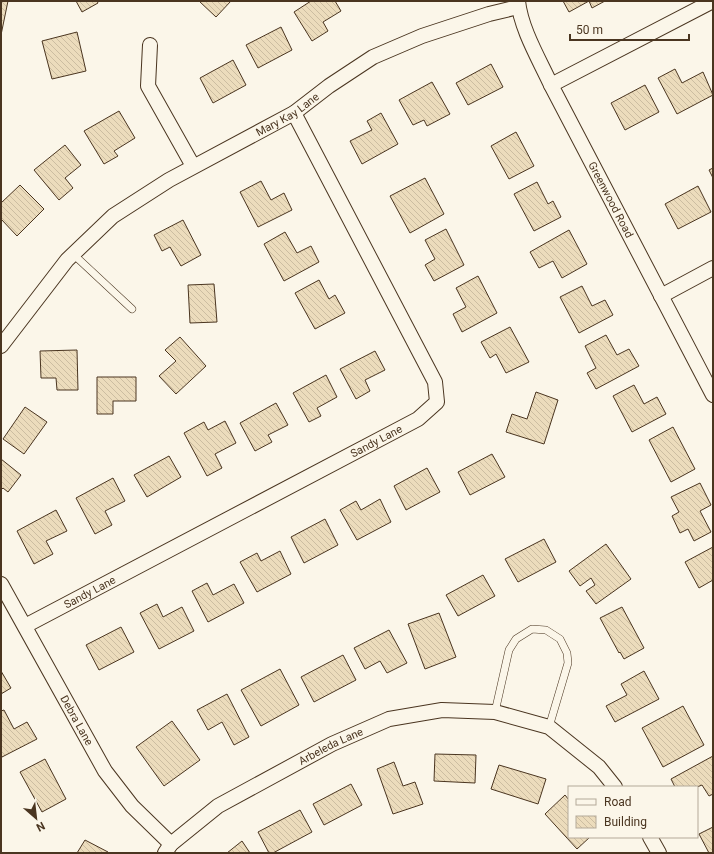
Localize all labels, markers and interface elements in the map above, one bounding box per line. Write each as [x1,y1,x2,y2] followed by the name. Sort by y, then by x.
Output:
[570,16,689,42] scale bar
[576,23,603,37] text: 50 m
[254,90,322,139] street label: Mary Kay Lane
[585,160,636,240] street label: Greenwood Road
[348,422,405,460] street label: Sandy Lane
[62,573,118,611] street label: Sandy Lane
[57,693,96,748] street label: Debra Lane
[296,725,365,768] street label: Arbeleda Lane
[568,786,698,838] legend
[604,795,632,809] text: Road
[16,798,56,838] north arrow
[604,815,647,829] text: Building
[34,819,47,834] text: N

